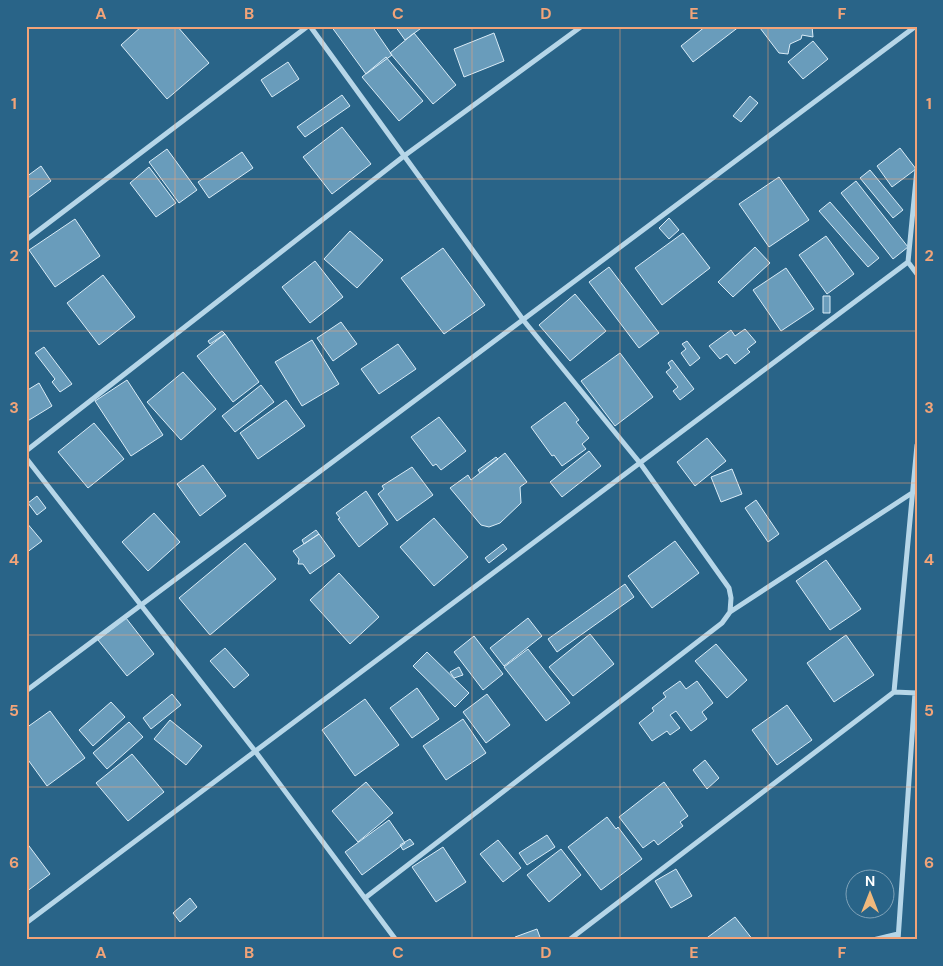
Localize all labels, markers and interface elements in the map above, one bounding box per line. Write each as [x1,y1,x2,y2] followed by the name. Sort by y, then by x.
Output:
[95,3,107,24] text: A
[244,3,254,24] text: B
[392,3,404,24] text: C
[540,3,552,24] text: D
[689,3,699,24] text: E
[838,3,847,24] text: F
[11,93,17,114] text: 1
[926,93,932,114] text: 1
[9,245,19,266] text: 2
[924,245,934,266] text: 2
[9,397,19,418] text: 3
[924,397,934,418] text: 3
[9,549,19,570] text: 4
[924,549,934,570] text: 4
[9,700,19,721] text: 5
[924,700,934,721] text: 5
[9,852,19,873] text: 6
[924,852,934,873] text: 6
[846,868,896,918] north arrow
[865,872,875,890] text: N
[95,942,107,963] text: A
[244,942,254,963] text: B
[392,942,404,963] text: C
[540,942,552,963] text: D
[689,942,699,963] text: E
[838,942,847,963] text: F

